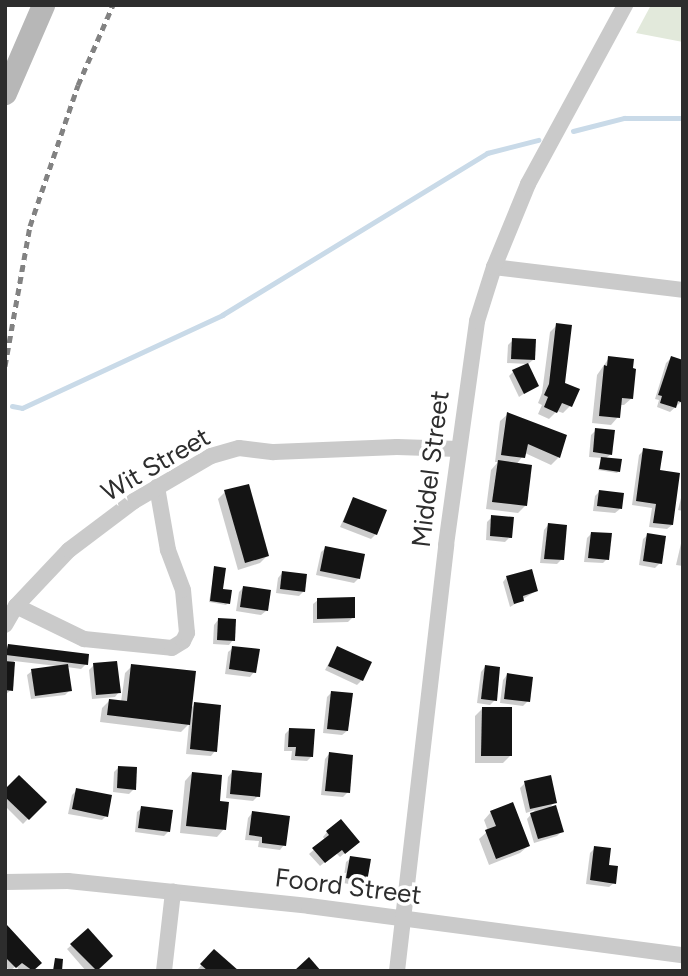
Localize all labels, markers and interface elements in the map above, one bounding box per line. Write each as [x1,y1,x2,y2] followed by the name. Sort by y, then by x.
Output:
[406,389,456,549] street label: Middel Street
[96,421,216,509] street label: Wit Street
[273,863,423,911] street label: Foord Street

